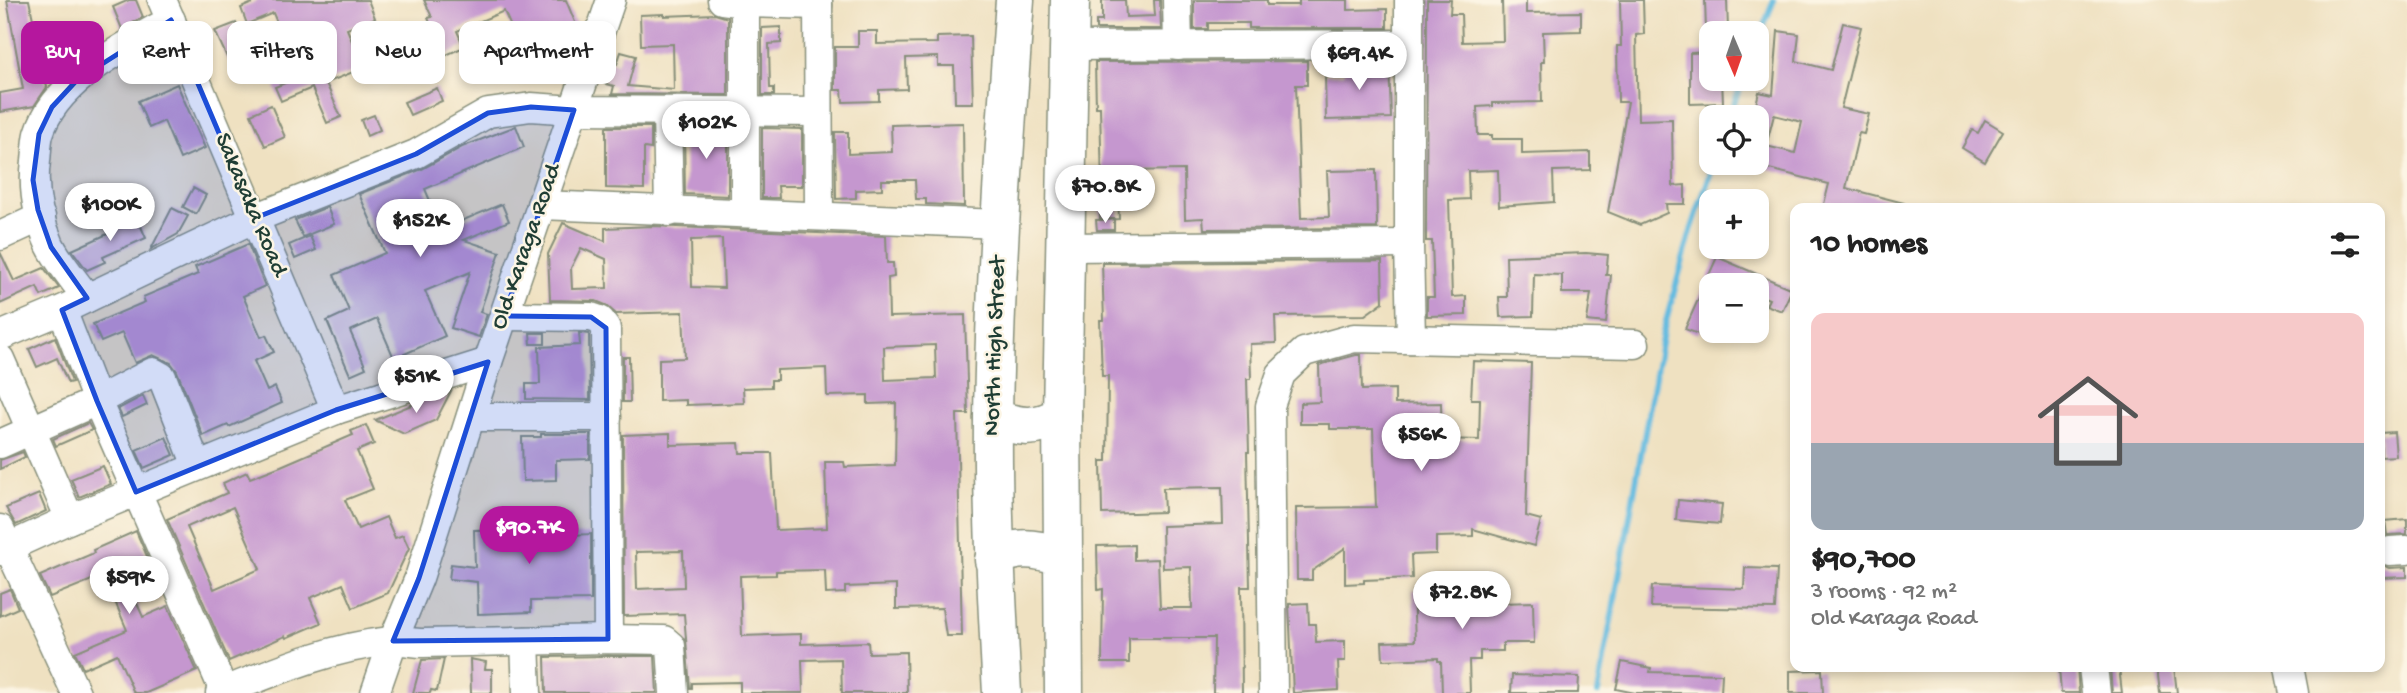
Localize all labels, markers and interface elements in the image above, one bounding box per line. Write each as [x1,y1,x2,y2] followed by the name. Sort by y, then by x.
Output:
[21,21,104,84] chip: Buy
[118,21,213,84] chip: Rent
[227,21,337,84] chip: Filters
[351,21,445,84] chip: New
[459,21,616,84] chip: Apartment
[1699,21,1769,91] north arrow
[1699,21,1769,343] map controls
[1302,32,1416,92] pin: $69.4K
[1327,41,1391,68] text: $69.4K
[657,102,755,161] pin: $102K
[1699,105,1769,175] button: locate
[678,110,734,137] text: $102K
[207,129,294,283] street label: Sakasaka Road
[485,159,569,333] street label: Old Karaga Road
[1048,166,1162,225] pin: $70.8K
[1071,174,1139,201] text: $70.8K
[61,184,159,243] pin: $100K
[1699,189,1769,259] button: +
[81,192,139,219] text: $100K
[371,200,469,259] pin: $152K
[392,208,448,235] text: $152K
[2326,226,2364,264] icon: filters
[1811,228,1927,263] text: 10 homes
[978,253,1014,437] street label: North High Street
[1699,273,1769,343] button: −
[375,356,457,415] pin: $51K
[2025,358,2151,484] icon: home
[394,364,438,391] text: $51K
[1380,414,1462,473] pin: $56K
[1398,422,1444,449] text: $56K
[472,506,586,566] pin: $90.7K
[496,515,562,542] text: $90.7K
[1811,544,1916,579] text: $90,700
[88,556,170,616] pin: $59K
[106,565,152,592] text: $59K
[1405,572,1519,631] pin: $72.8K
[1811,579,1957,606] text: 3 rooms · 92 m²
[1429,580,1495,607] text: $72.8K
[1811,606,1977,633] text: Old Karaga Road

